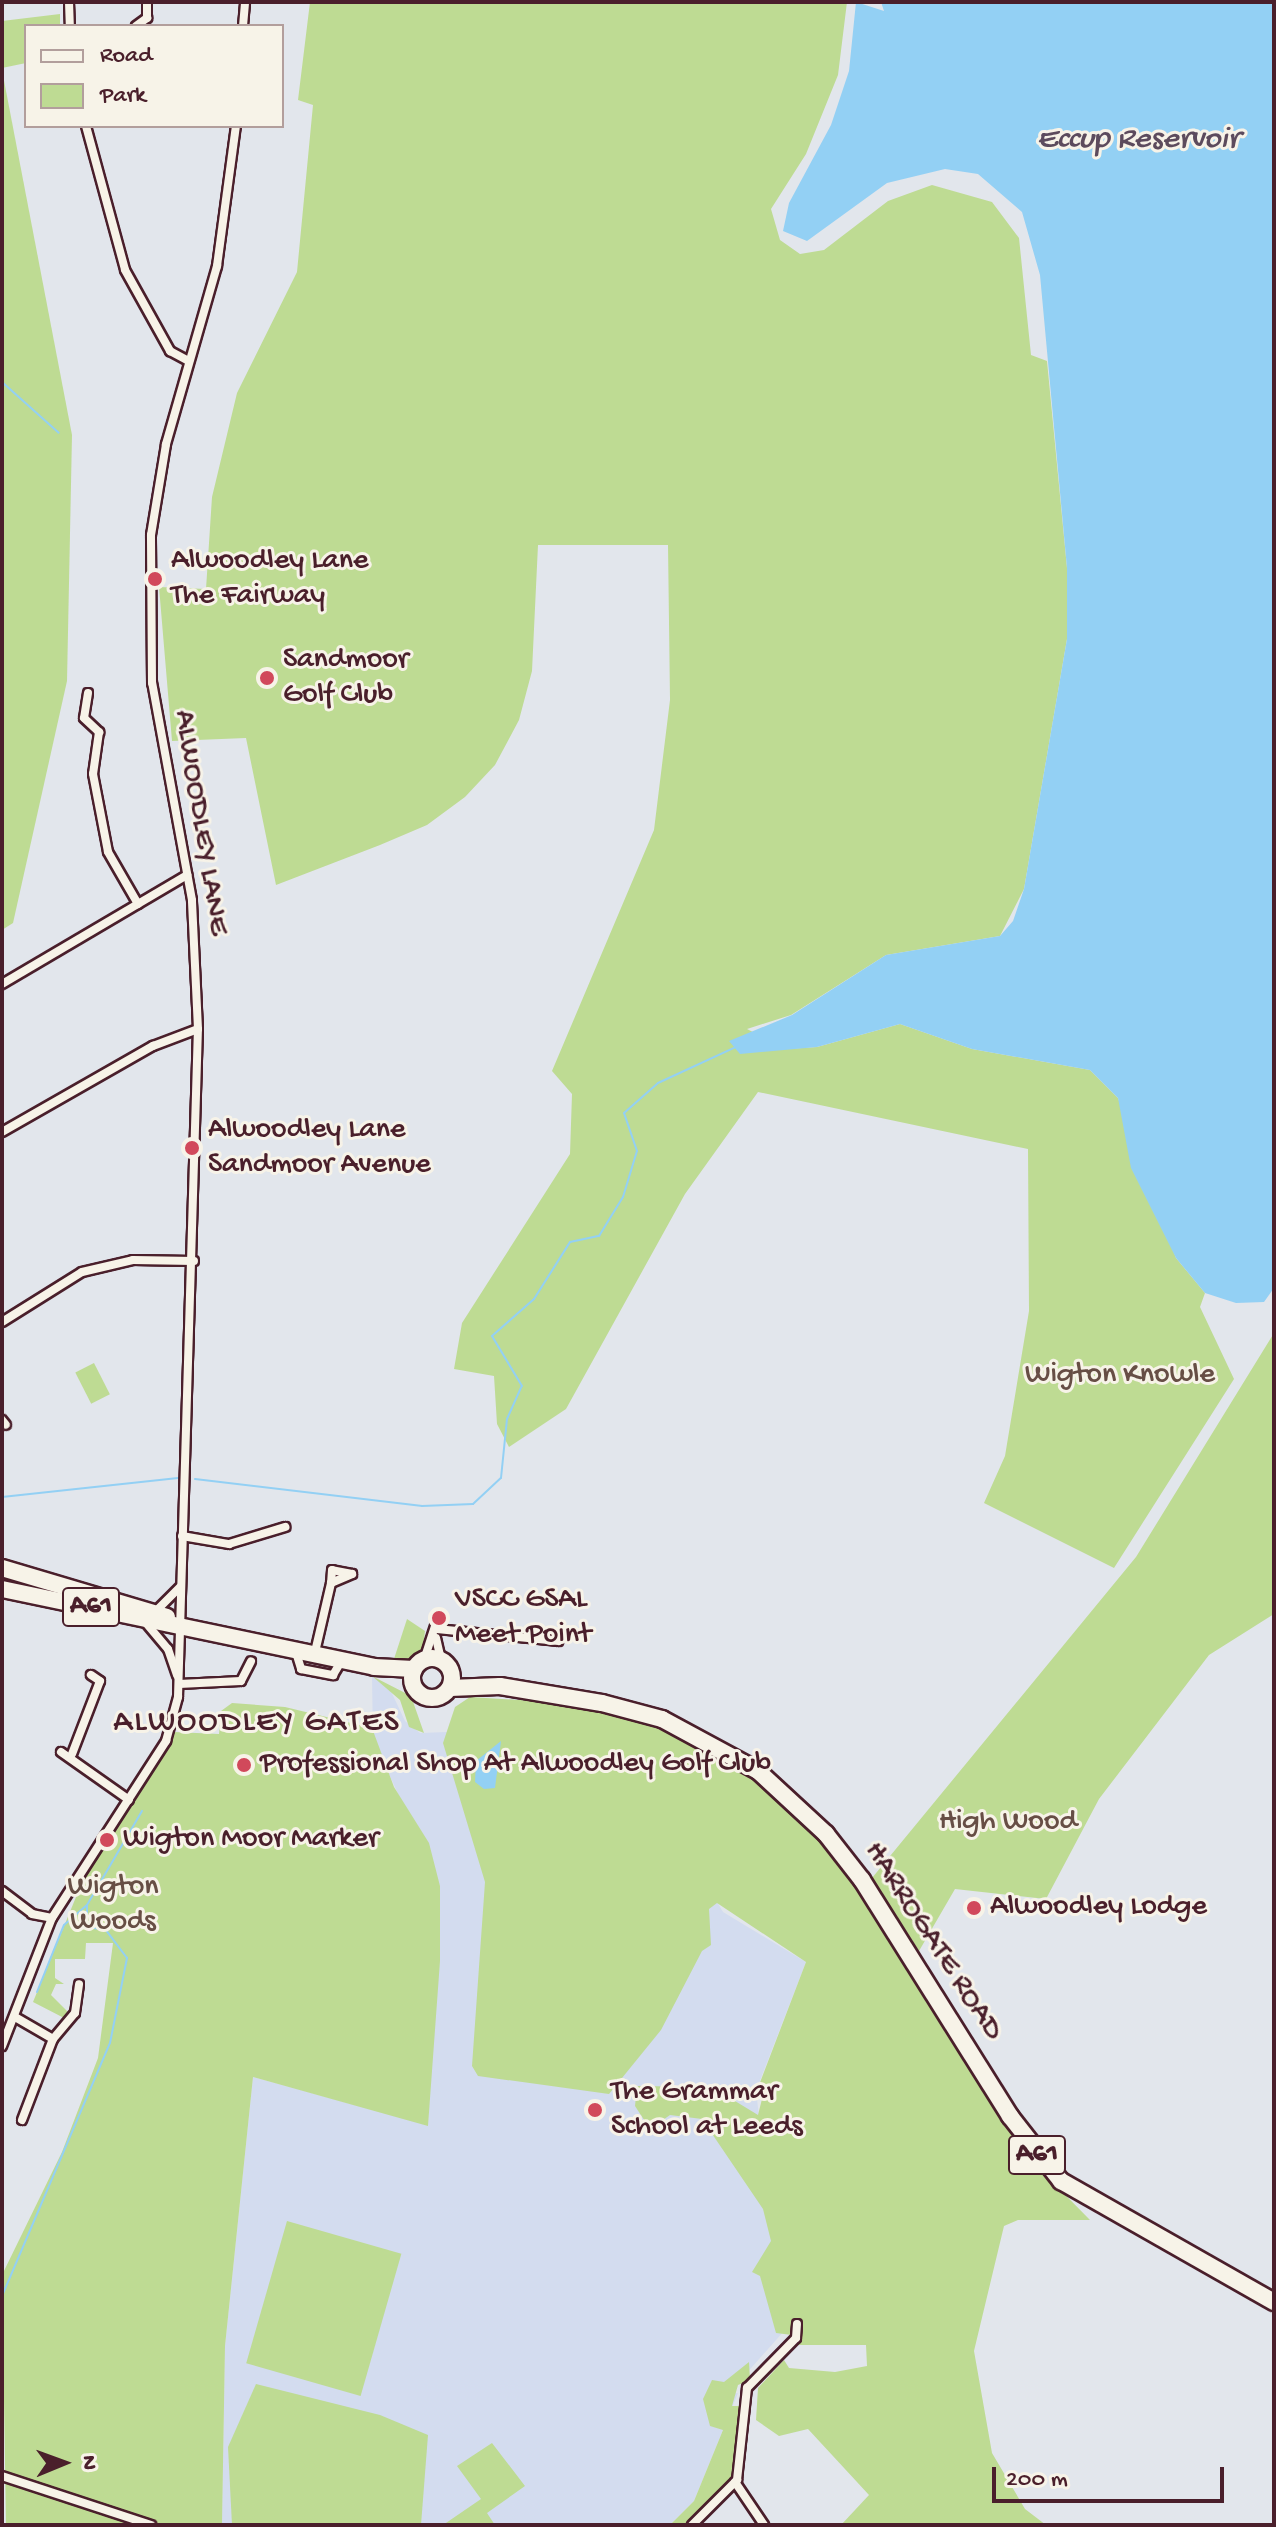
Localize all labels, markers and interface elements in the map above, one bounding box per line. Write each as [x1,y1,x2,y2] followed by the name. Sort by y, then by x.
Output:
[24,24,284,128] legend
[100,42,152,71] text: Road
[100,82,146,111] text: Park
[1037,121,1239,159] water label: Eccup Reservoir
[171,544,369,614] place label: Alwoodley Lane The Fairway
[146,570,164,588] marker: Alwoodley Lane The Fairway
[283,643,408,714] place label: Sandmoor Golf Club
[258,669,276,687] marker: Sandmoor Golf Club
[163,708,235,938] street label: ALWOODLEY LANE
[208,1113,431,1184] place label: Alwoodley Lane Sandmoor Avenue
[183,1139,201,1157] marker: Alwoodley Lane Sandmoor Avenue
[1025,1358,1215,1394] park label: Wigton Knowle
[61,1583,121,1631] road number: A61
[455,1583,591,1654] place label: VSCC GSAL Meet Point
[430,1609,448,1627] marker: VSCC GSAL Meet Point
[113,1704,401,1742] district label: ALWOODLEY GATES
[260,1747,771,1783] place label: Professional Shop At Alwoodley Golf Club
[235,1756,253,1774] marker: Professional Shop At Alwoodley Golf Club
[939,1805,1077,1841] park label: High Wood
[123,1822,378,1858] place label: Wigton Moor Marker
[98,1831,116,1849] marker: Wigton Moor Marker
[854,1836,1010,2048] street label: HARROGATE ROAD
[67,1870,159,1940] park label: Wigton Woods
[990,1890,1207,1926] place label: Alwoodley Lodge
[965,1899,983,1917] marker: Alwoodley Lodge
[611,2075,803,2146] place label: The Grammar School at Leeds
[586,2101,604,2119] marker: The Grammar School at Leeds
[1007,2131,1067,2179] road number: A61
[24,2423,104,2503] north arrow
[996,2451,1228,2501] scale bar
[75,2455,101,2470] text: N
[1006,2466,1068,2495] text: 200 m

